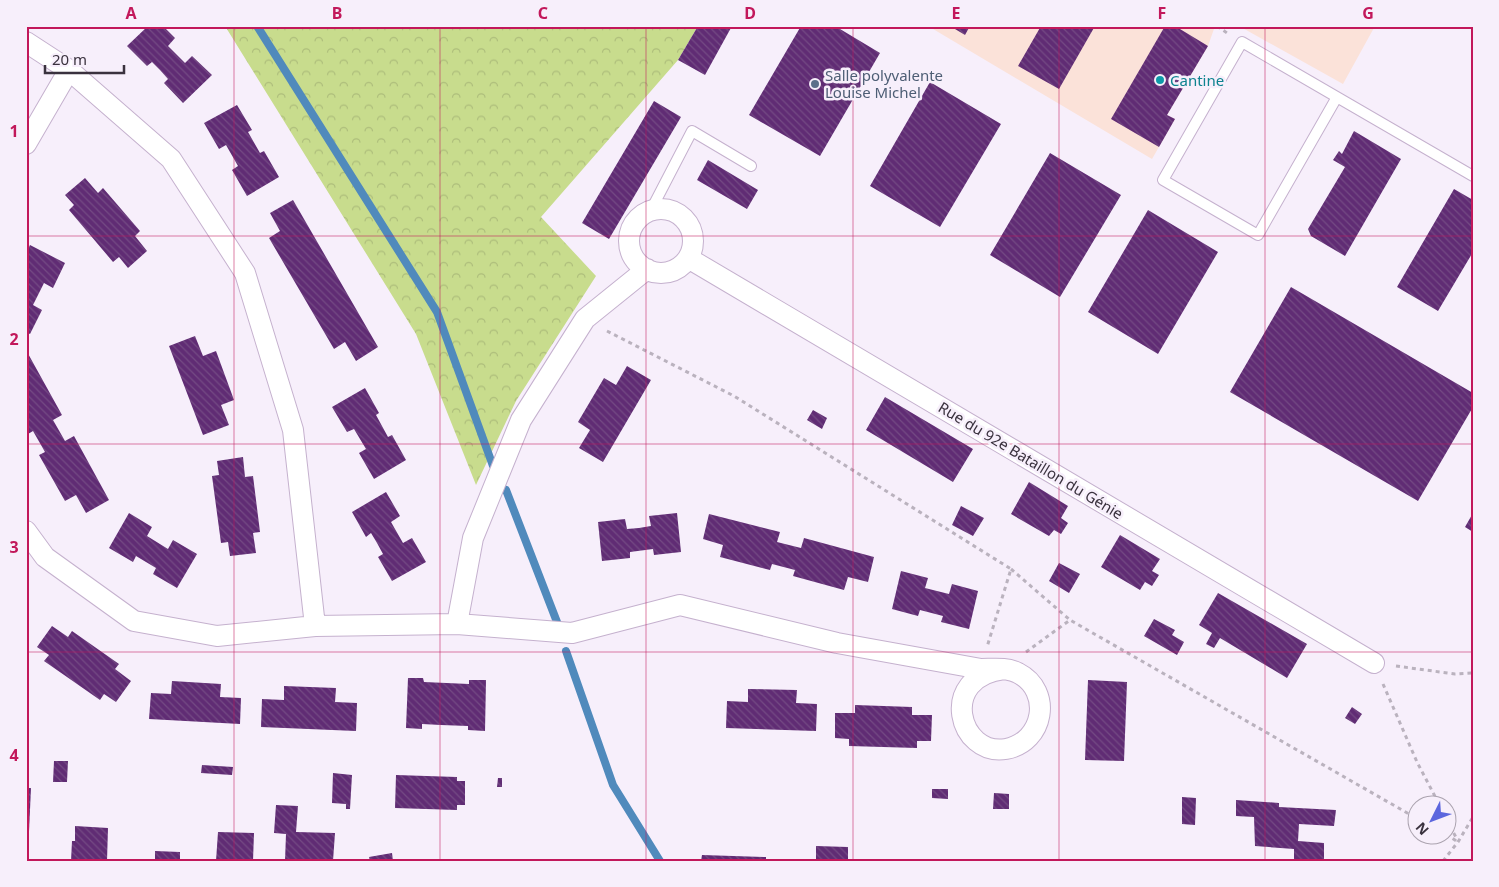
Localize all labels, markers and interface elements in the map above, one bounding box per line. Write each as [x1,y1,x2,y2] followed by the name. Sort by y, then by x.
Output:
[125,2,137,24] text: A
[332,2,342,24] text: B
[538,2,548,24] text: C
[744,2,756,24] text: D
[952,2,961,24] text: E
[1158,2,1166,24] text: F
[1362,2,1374,24] text: G
[45,42,124,74] scale bar
[52,49,87,69] text: 20 m
[825,65,943,102] place label: Salle polyvalente Louise Michel
[1170,70,1224,90] place label: Cantine
[1154,74,1166,86] marker: Cantine
[809,78,821,90] marker: Salle polyvalente Louise Michel
[9,120,19,142] text: 1
[9,328,19,350] text: 2
[935,397,1127,523] street label: Rue du 92e Bataillon du Génie
[9,536,19,558] text: 3
[9,744,19,766] text: 4
[1406,794,1456,844] north arrow
[1411,818,1433,840] text: N

